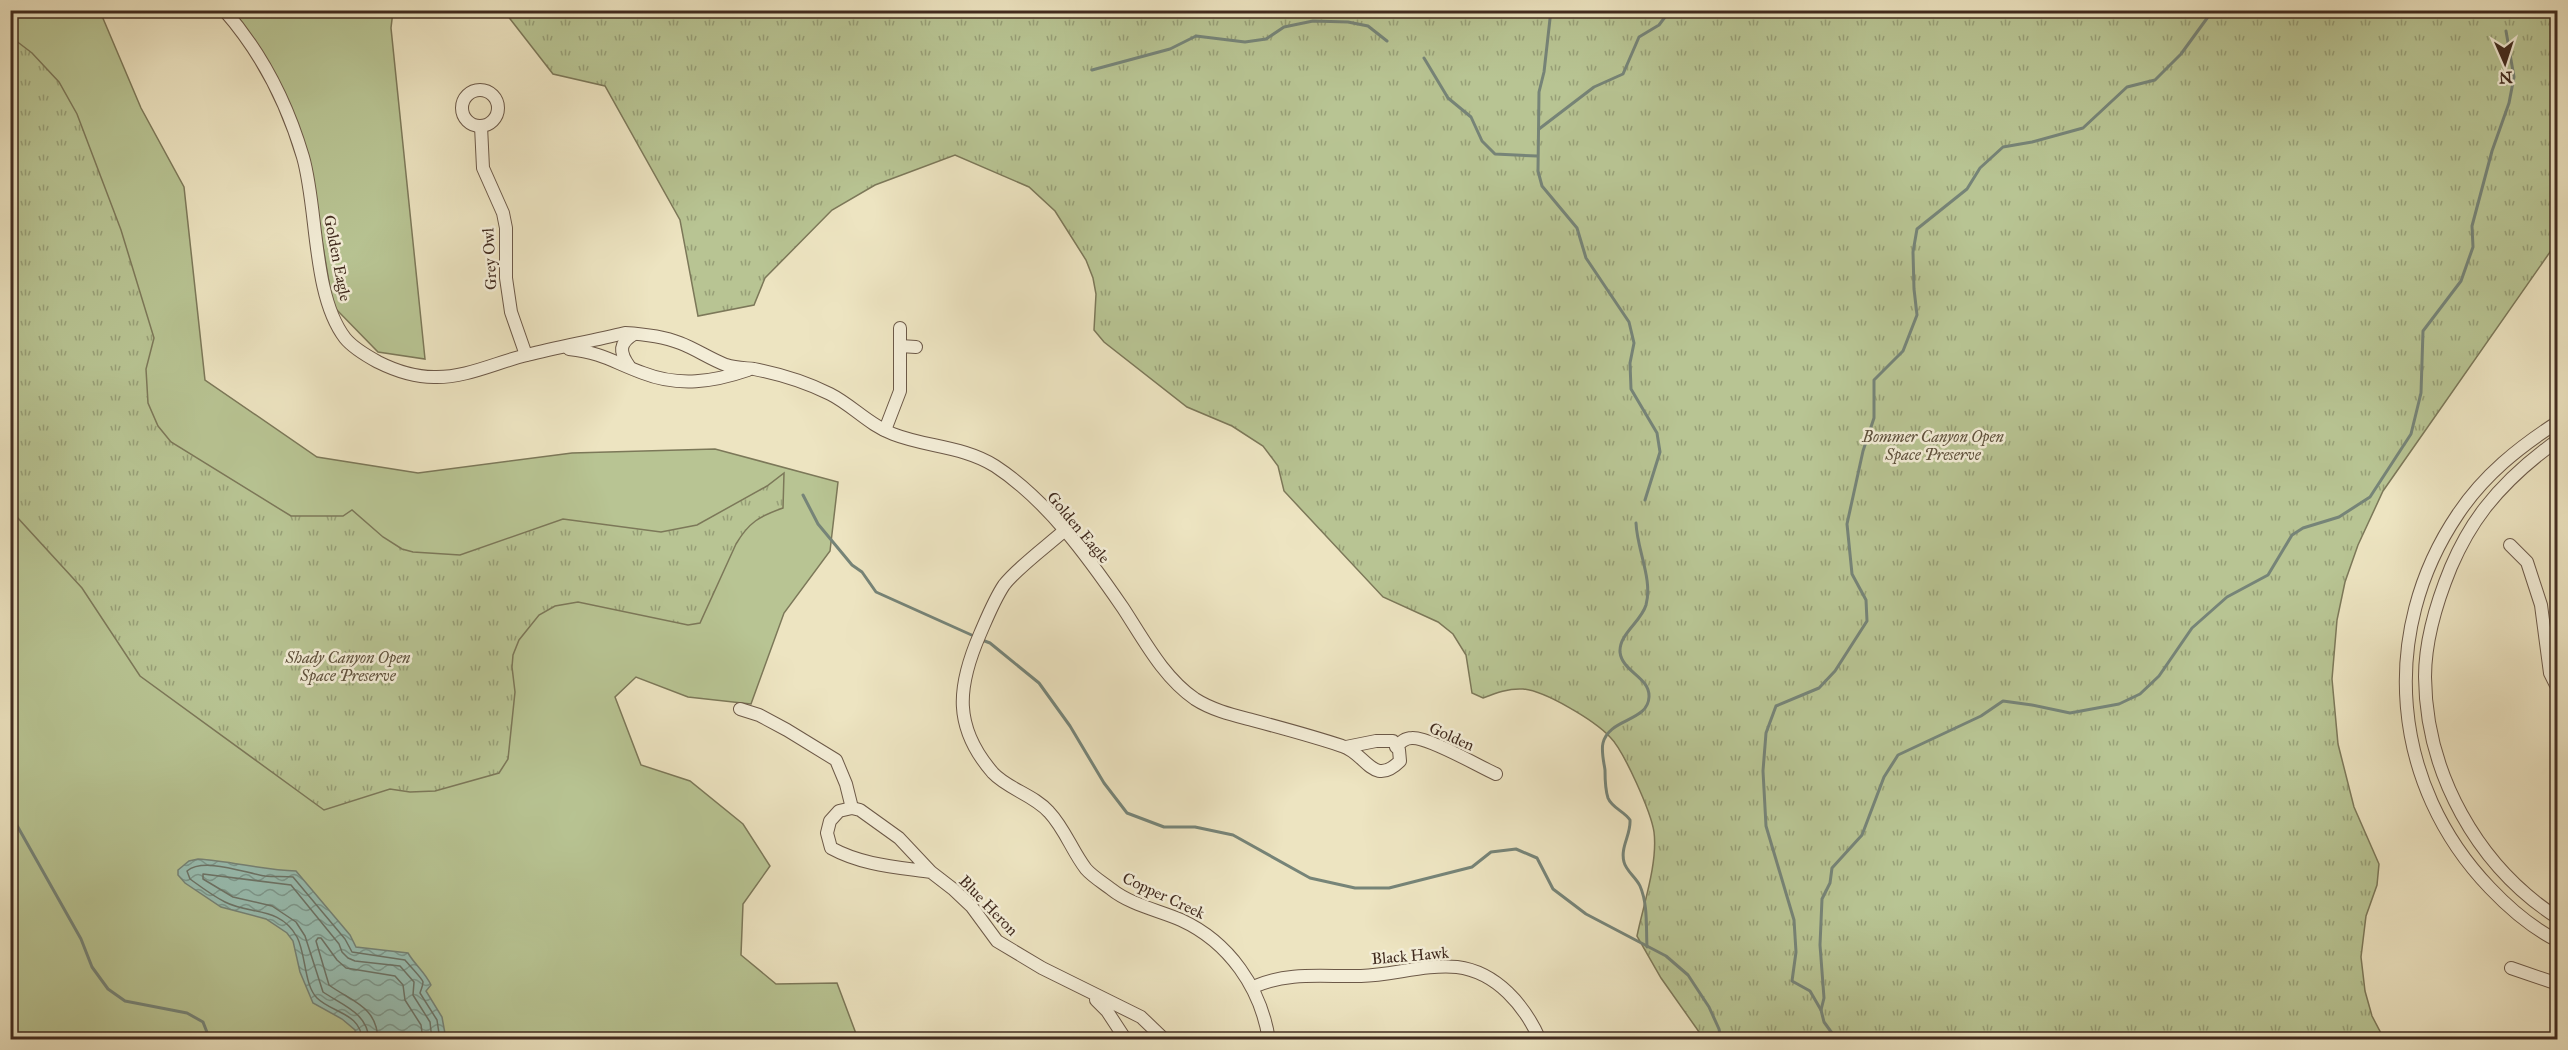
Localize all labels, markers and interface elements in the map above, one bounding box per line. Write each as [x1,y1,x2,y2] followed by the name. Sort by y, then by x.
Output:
[2475,33,2535,93] north arrow
[2498,68,2513,87] text: N
[319,213,355,303] street label: Golden Eagle
[478,227,501,290] street label: Grey Owl
[1861,427,2004,465] park label: Bommer Canyon Open Space Preserve
[1042,488,1114,568] street label: Golden Eagle
[285,648,411,686] park label: Shady Canyon Open Space Preserve
[1426,718,1478,755] street label: Golden
[1120,868,1209,923] street label: Copper Creek
[955,871,1022,940] street label: Blue Heron
[1371,943,1450,968] street label: Black Hawk

